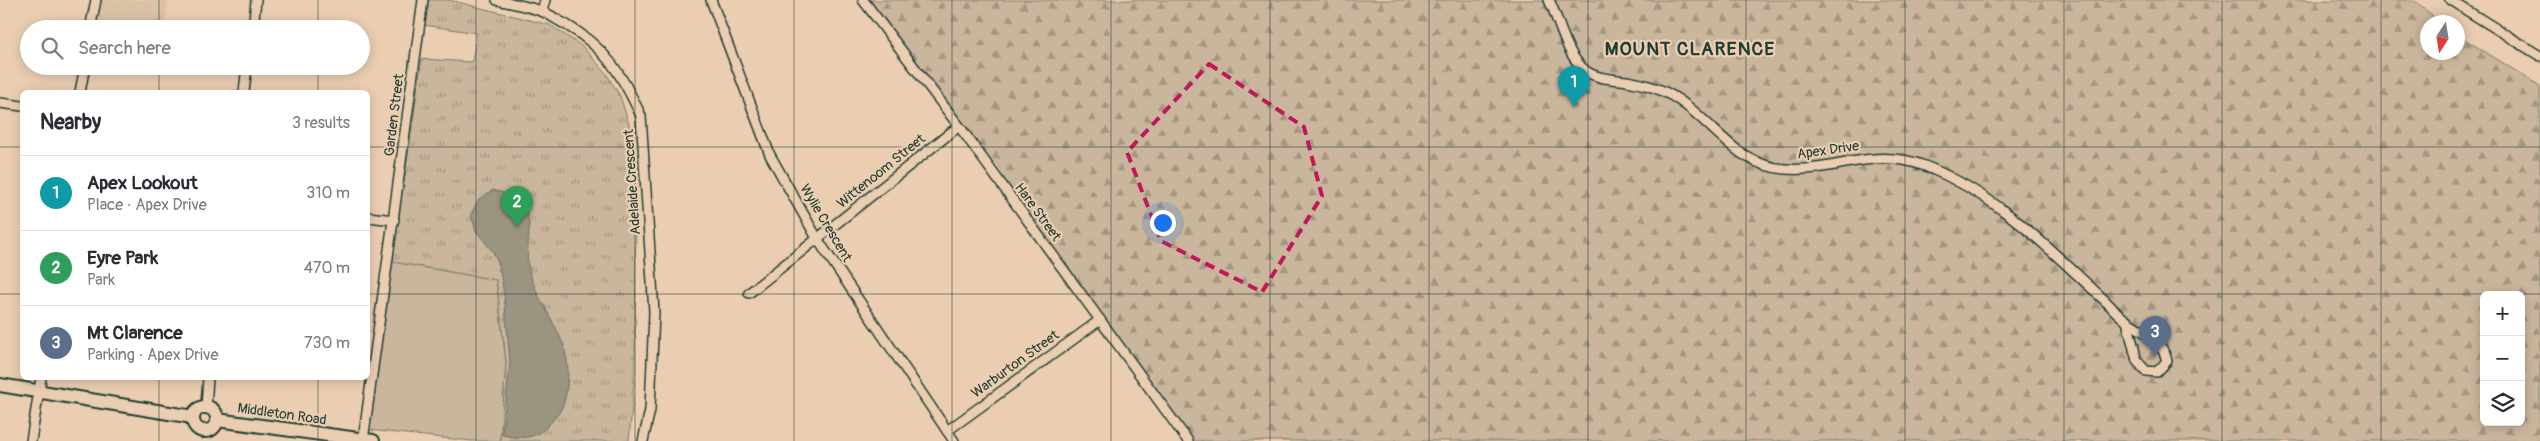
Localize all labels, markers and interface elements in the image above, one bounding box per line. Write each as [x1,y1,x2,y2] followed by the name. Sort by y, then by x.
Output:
[2420,15,2465,60] north arrow
[20,20,370,75] search box
[38,34,66,62] icon: search
[78,36,171,60] text: Search here
[1605,37,1775,61] district label: MOUNT CLARENCE
[1558,66,1590,107] pin: 1
[381,72,408,157] street label: Garden Street
[40,109,101,136] text: Nearby
[292,113,350,133] text: 3 results
[620,128,644,235] street label: Adelaide Crescent
[833,130,929,212] street label: Wittenoom Street
[1796,137,1860,163] street label: Apex Drive
[87,171,198,195] text: Apex Lookout
[1011,179,1065,245] street label: Hare Street
[796,181,856,265] street label: Wylie Crescent
[53,183,59,203] text: 1
[306,183,350,203] text: 310 m
[501,186,533,227] pin: 2
[87,195,207,215] text: Place · Apex Drive
[1150,210,1176,236] your location
[87,246,158,270] text: Eyre Park
[52,258,60,278] text: 2
[304,258,350,278] text: 470 m
[87,270,115,290] text: Park
[2480,291,2525,426] map controls
[2480,291,2525,336] button: +
[2139,316,2171,357] pin: 3
[87,321,183,345] text: Mt Clarence
[968,326,1062,402] street label: Warburton Street
[52,333,60,353] text: 3
[304,333,350,353] text: 730 m
[2480,336,2525,381] button: −
[87,345,218,365] text: Parking · Apex Drive
[2480,381,2525,426] button: layers
[236,399,328,429] street label: Middleton Road

